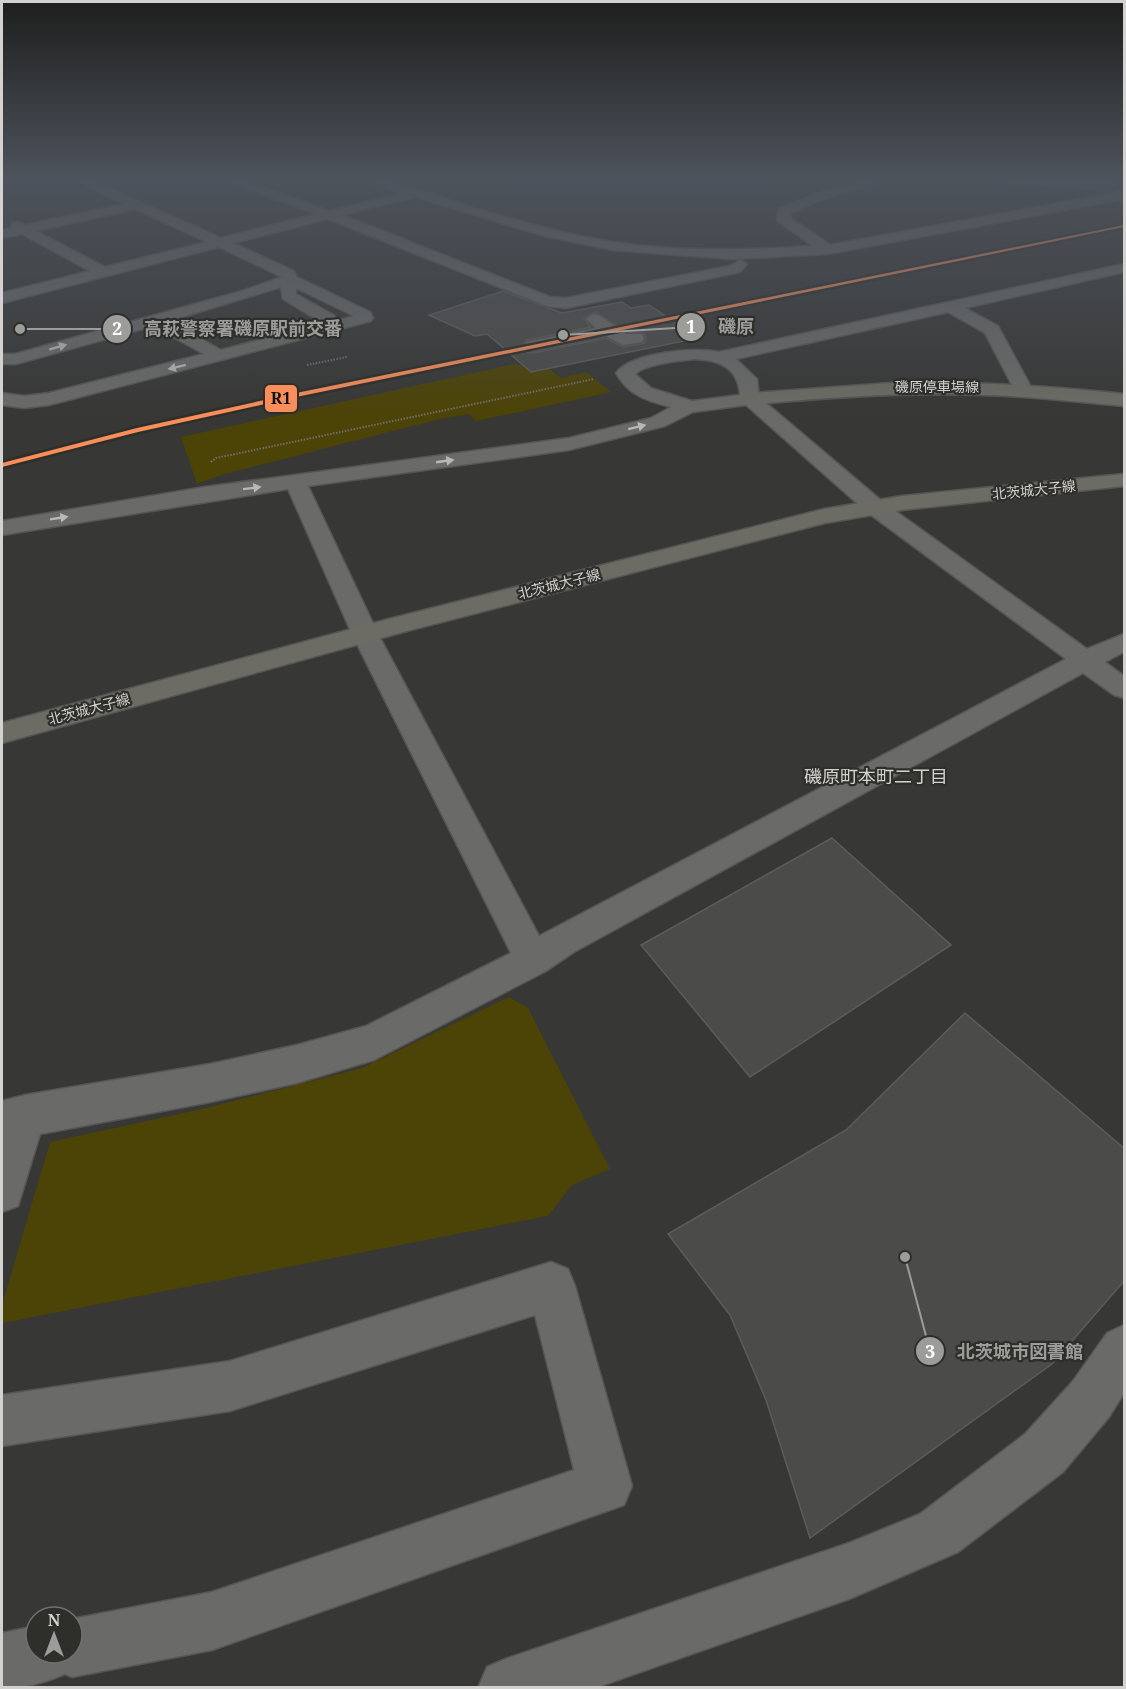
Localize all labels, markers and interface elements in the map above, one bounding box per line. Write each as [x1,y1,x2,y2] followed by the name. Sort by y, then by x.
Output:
[676,309,766,345] callout: 磯原
[102,311,354,347] callout: 高萩警察署磯原駅前交番
[686,314,696,338] text: 1
[718,314,754,338] text: 磯原
[112,316,122,340] text: 2
[144,316,342,340] text: 高萩警察署磯原駅前交番
[49,341,67,351] one-way arrow
[168,362,186,372] one-way arrow
[895,377,979,396] street label: 磯原停車場線
[264,384,298,413] line badge: R1
[271,387,291,409] text: R1
[628,422,646,432] one-way arrow
[436,457,455,466] one-way arrow
[991,476,1077,503] street label: 北茨城大子線
[242,484,261,493] one-way arrow
[50,514,69,523] one-way arrow
[516,564,602,603] street label: 北茨城大子線
[46,688,132,729] street label: 北茨城大子線
[804,764,948,788] district label: 磯原町本町二丁目
[915,1333,1095,1369] callout: 北茨城市図書館
[925,1339,935,1363] text: 3
[957,1339,1083,1363] text: 北茨城市図書館
[24,1605,84,1665] north arrow
[48,1609,61,1631] text: N

